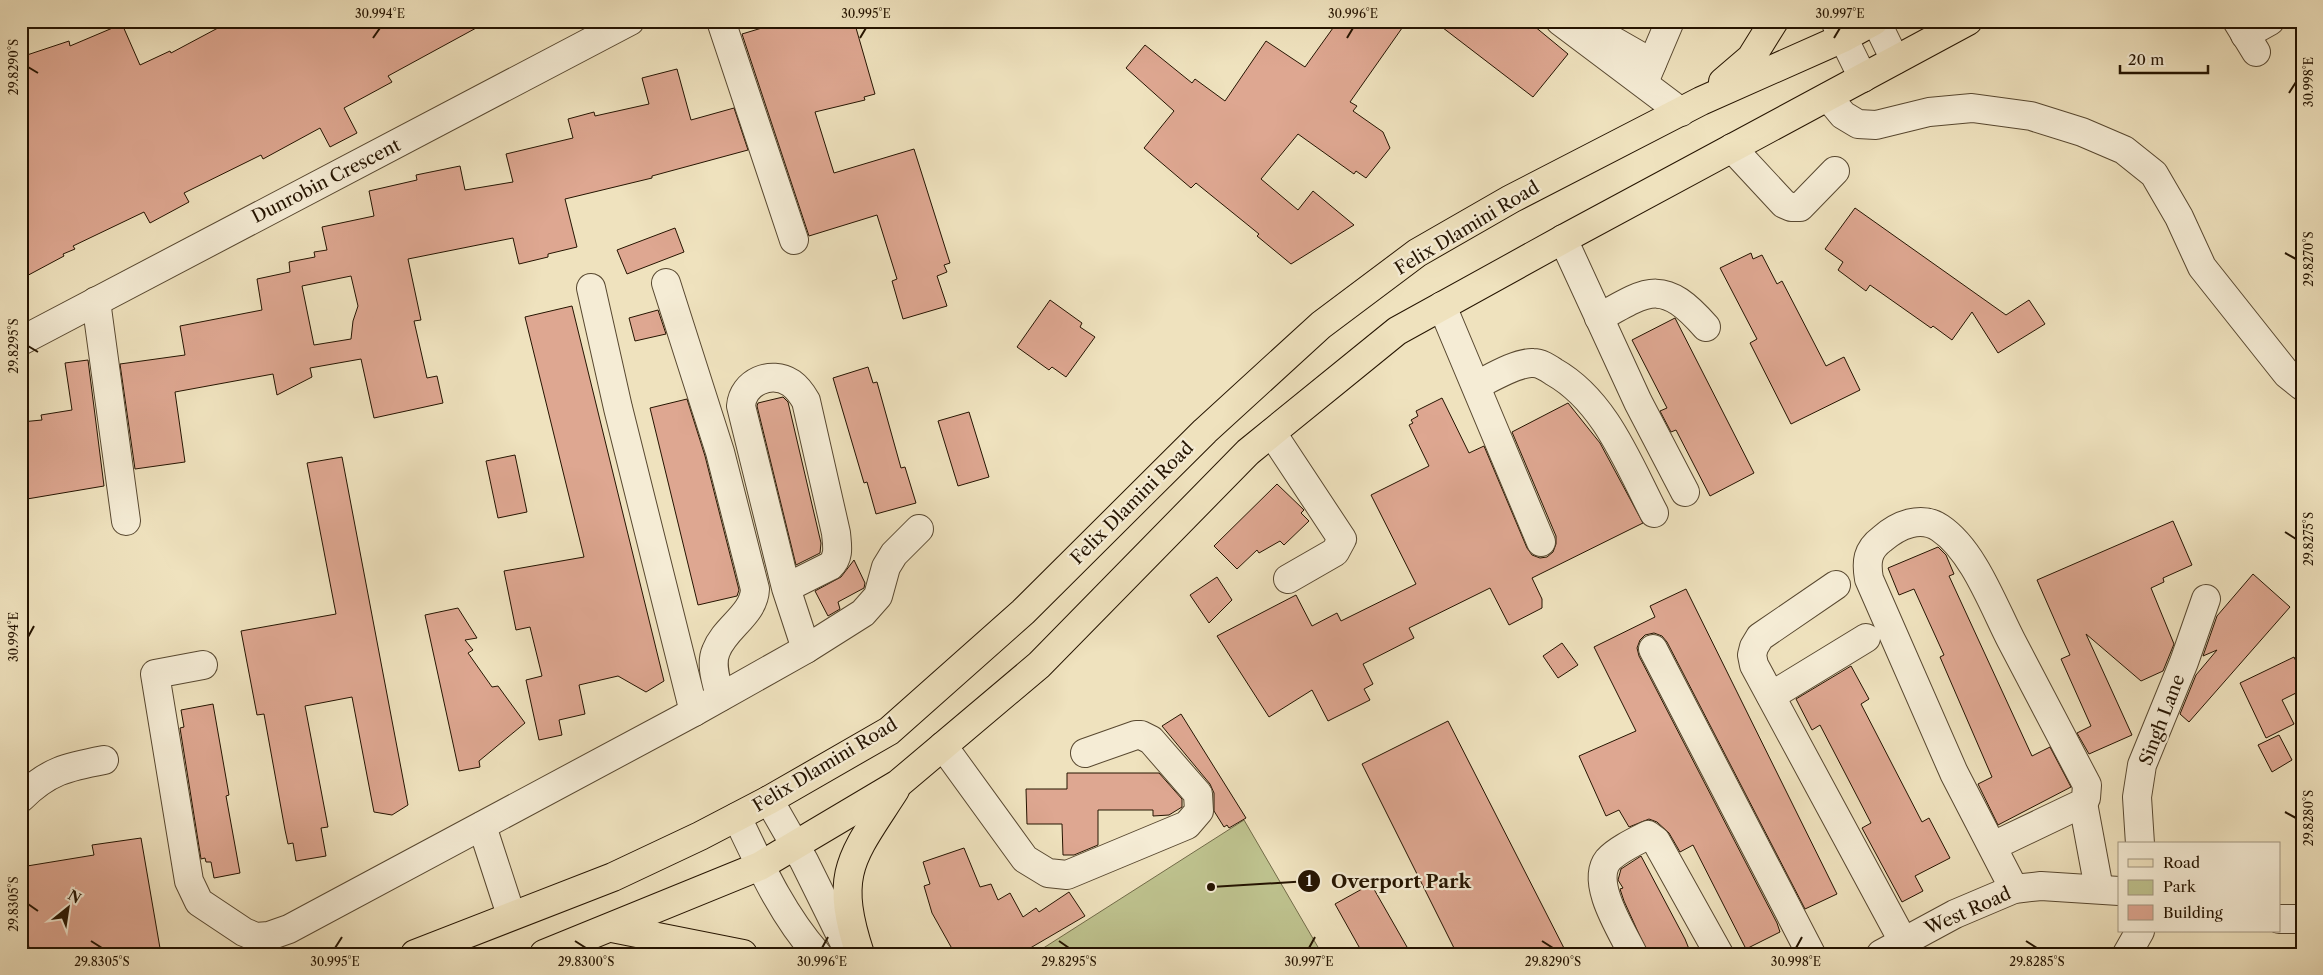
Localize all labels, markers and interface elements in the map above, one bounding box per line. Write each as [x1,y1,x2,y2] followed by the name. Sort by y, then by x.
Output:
[355,6,405,21] text: 30.994°E
[841,6,891,21] text: 30.995°E
[1328,6,1378,21] text: 30.996°E
[1815,6,1865,21] text: 30.997°E
[6,39,21,95] text: 29.8290°S
[2120,42,2208,74] scale bar
[2128,50,2164,69] text: 20 m
[2301,57,2316,107] text: 30.998°E
[248,134,405,228] street label: Dunrobin Crescent
[1391,176,1543,280] street label: Felix Dlamini Road
[2301,231,2316,287] text: 29.8270°S
[6,318,21,374] text: 29.8295°S
[1066,437,1198,569] street label: Felix Dlamini Road
[2301,512,2316,566] text: 29.8275°S
[6,612,21,662] text: 30.994°E
[2135,671,2189,769] street label: Singh Lane
[749,713,901,817] street label: Felix Dlamini Road
[2301,790,2316,846] text: 29.8280°S
[2118,842,2280,932] legend
[2163,853,2200,872] text: Road
[1296,864,1481,898] callout: Overport Park
[1331,870,1472,893] text: Overport Park
[1306,871,1313,890] text: 1
[6,876,21,932] text: 29.8305°S
[2163,877,2197,896] text: Park
[42,882,92,932] north arrow
[1921,882,2014,940] street label: West Road
[65,886,84,908] text: N
[2163,903,2223,922] text: Building
[74,954,130,969] text: 29.8305°S
[310,954,360,969] text: 30.995°E
[558,954,614,969] text: 29.8300°S
[797,954,847,969] text: 30.996°E
[1041,954,1097,969] text: 29.8295°S
[1284,954,1334,969] text: 30.997°E
[1525,954,1581,969] text: 29.8290°S
[1771,954,1821,969] text: 30.998°E
[2009,954,2065,969] text: 29.8285°S

